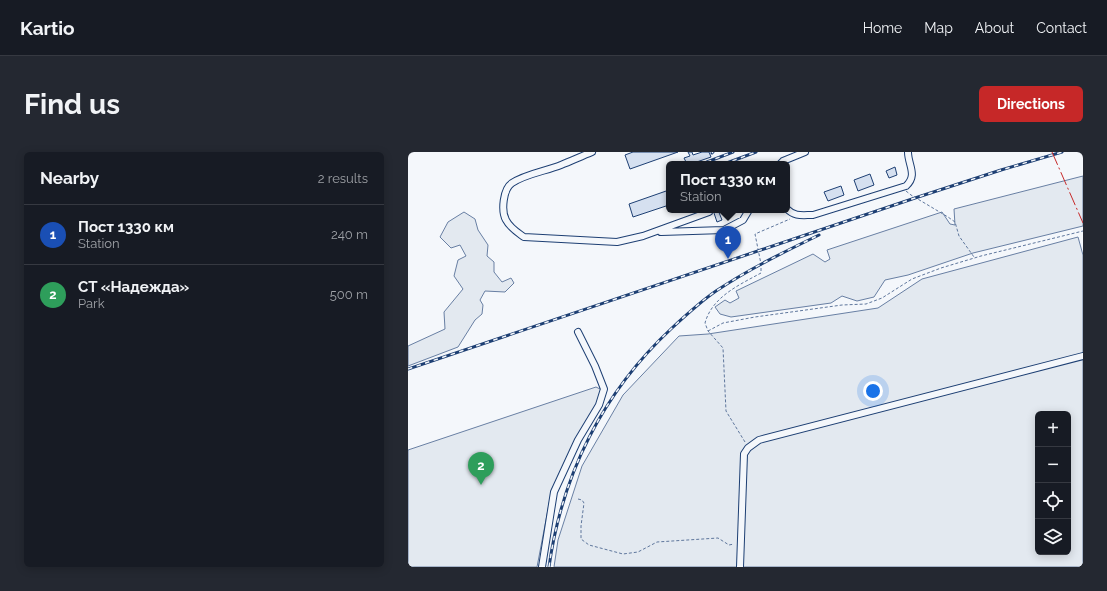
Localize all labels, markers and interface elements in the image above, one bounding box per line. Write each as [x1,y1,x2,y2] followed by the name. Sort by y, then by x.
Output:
[20,17,75,39] text: Kartio
[863,20,902,36] text: Home
[924,20,953,36] text: Map
[975,20,1014,36] text: About
[1036,20,1087,36] text: Contact
[979,86,1083,122] button: Directions
[24,88,120,121] text: Find us
[666,161,790,213] popup
[40,168,99,188] text: Nearby
[318,171,368,186] text: 2 results
[680,171,776,189] text: Пост 1330 км
[680,189,722,204] text: Station
[78,218,174,236] text: Пост 1330 км
[715,226,741,259] pin: 1
[50,227,56,242] text: 1
[331,227,368,242] text: 240 m
[78,236,120,251] text: Station
[78,278,189,296] text: СТ «Надежда»
[49,287,57,302] text: 2
[330,287,368,302] text: 500 m
[78,296,105,311] text: Park
[863,381,883,401] your location
[1035,411,1071,555] map controls
[1035,411,1071,447] button: +
[1035,447,1071,483] button: −
[468,452,494,485] pin: 2
[1035,483,1071,519] button: locate
[1035,519,1071,555] button: layers

